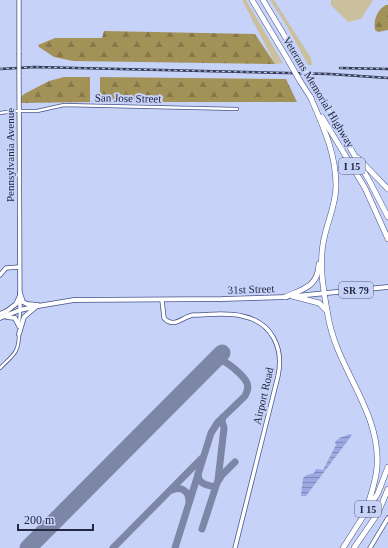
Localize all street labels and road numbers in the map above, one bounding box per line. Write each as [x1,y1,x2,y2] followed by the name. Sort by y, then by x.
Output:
[281,34,357,150] street label: Veterans Memorial Highway
[95,91,161,105] street label: San Jose Street
[4,108,16,202] street label: Pennsylvania Avenue
[339,158,365,174] road number: I 15
[227,282,275,296] street label: 31st Street
[339,282,373,298] road number: SR 79
[251,366,276,426] street label: Airport Road
[355,501,381,517] road number: I 15

